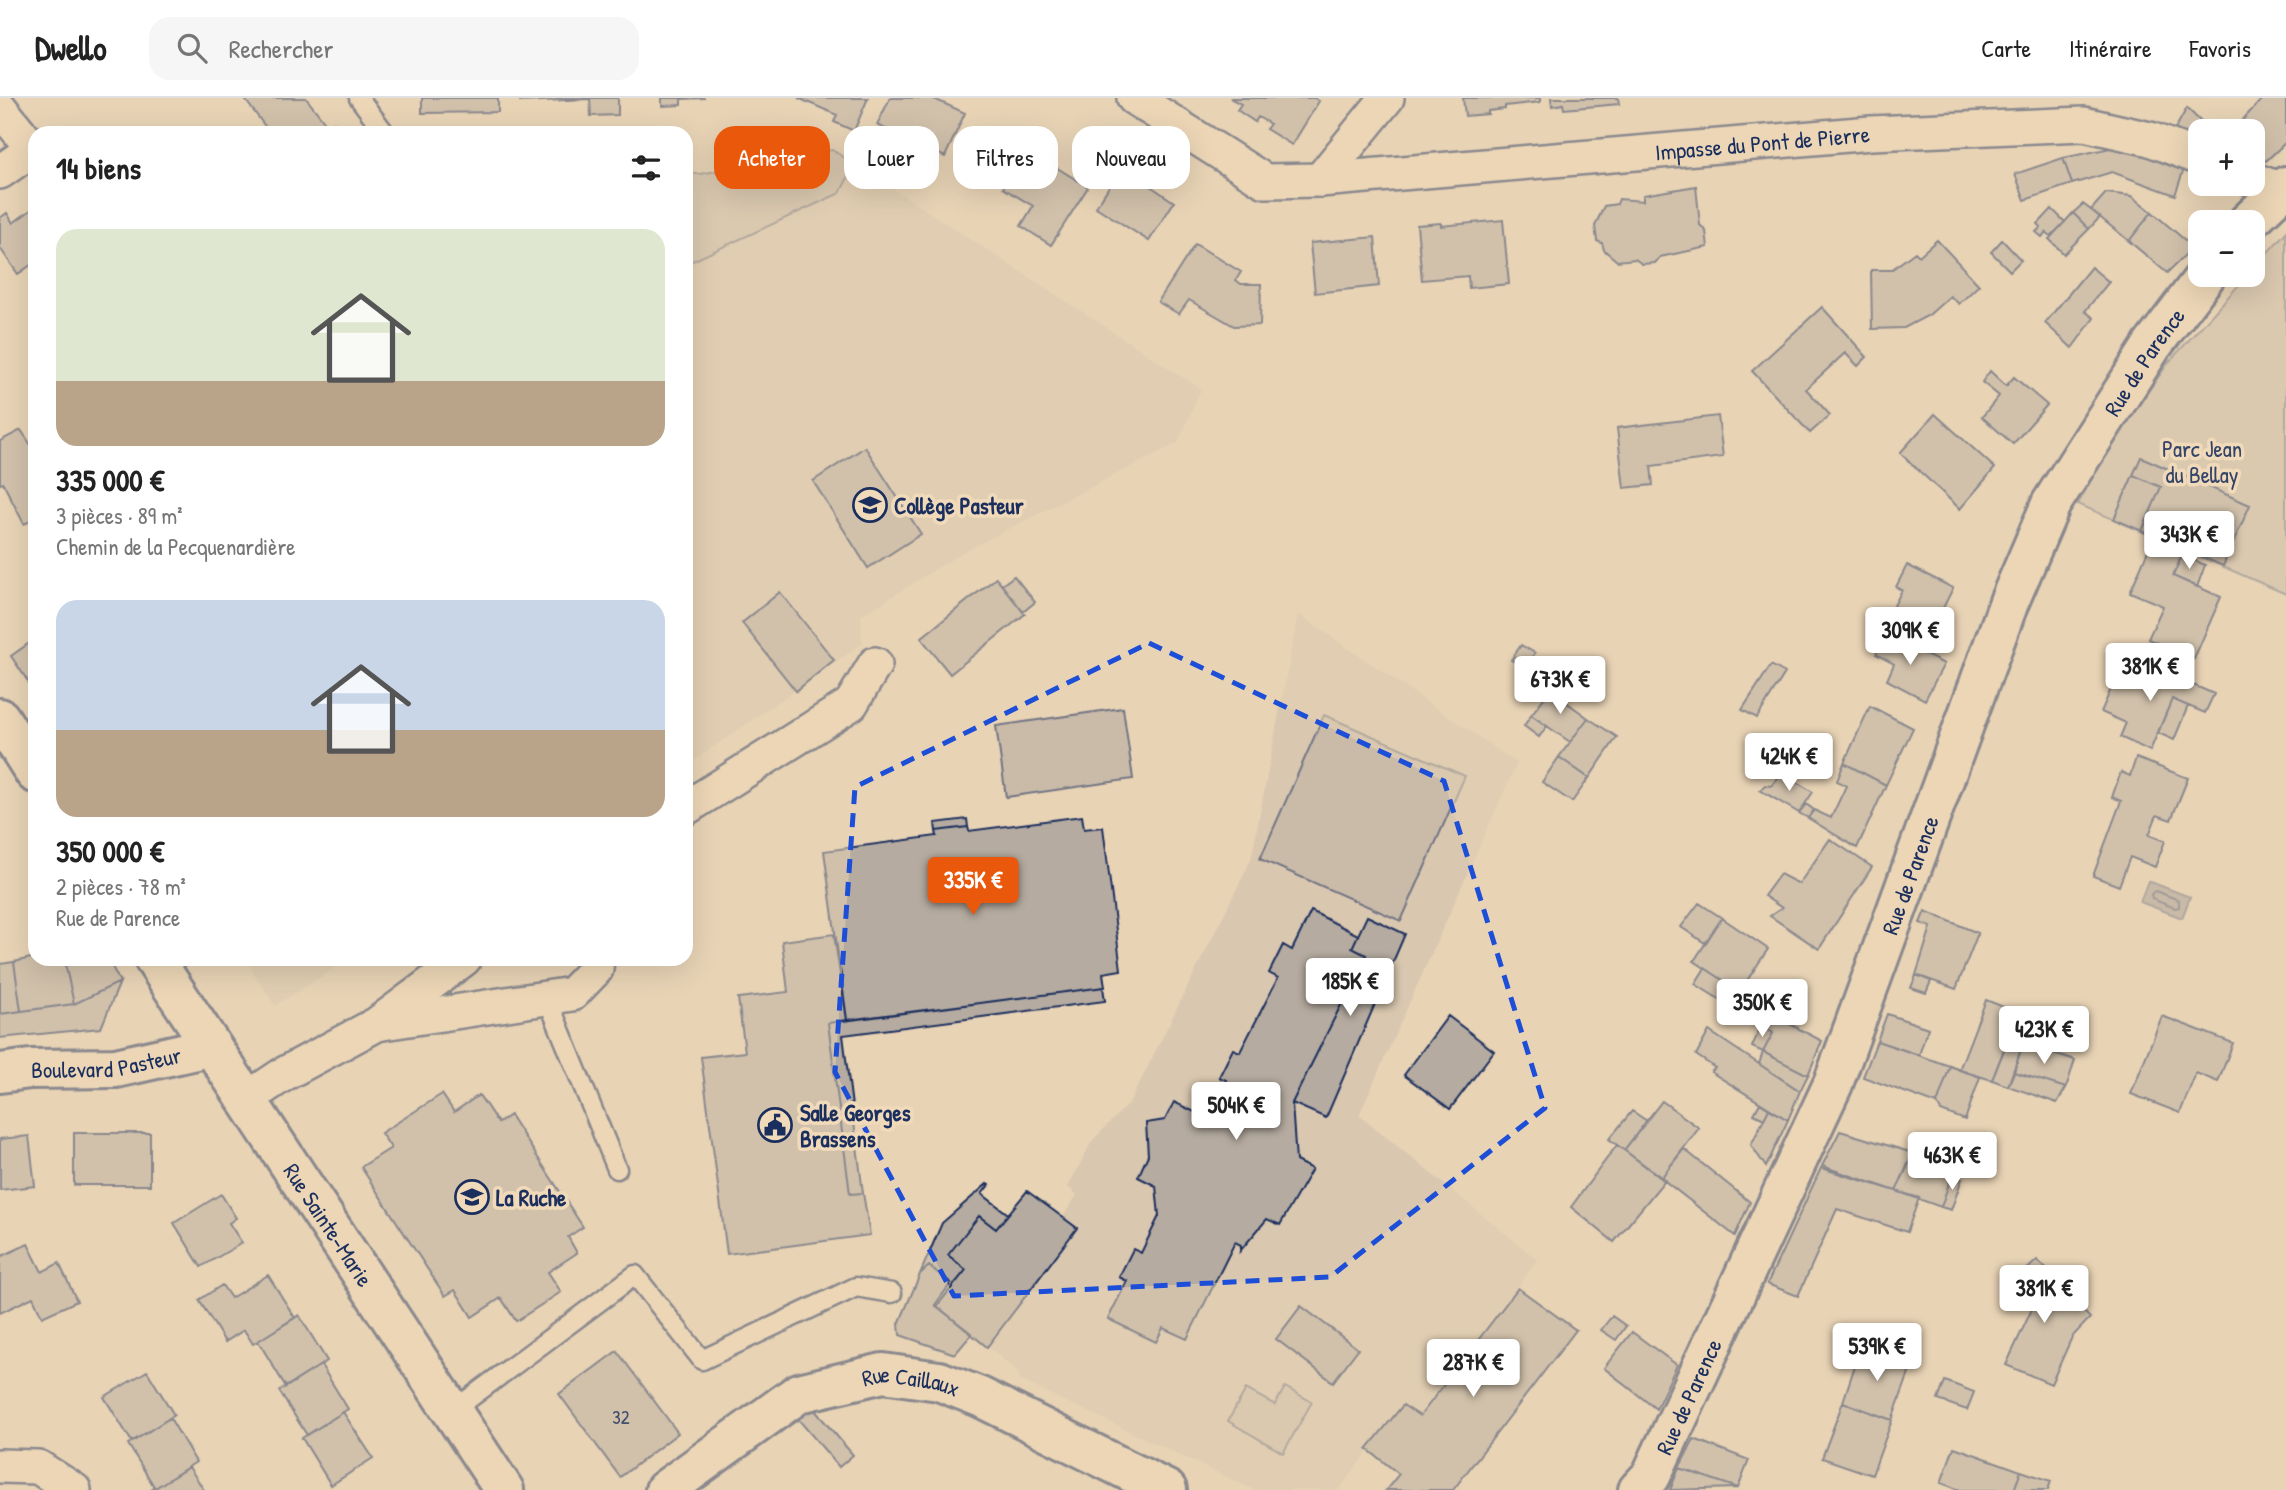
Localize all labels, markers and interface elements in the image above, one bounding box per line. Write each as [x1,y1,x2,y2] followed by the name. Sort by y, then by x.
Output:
[149,17,639,80] search box
[35,26,107,70] text: Dwello
[173,29,211,67] icon: search
[229,31,334,66] text: Rechercher
[1981,32,2031,64] text: Carte
[2069,32,2151,64] text: Itinéraire
[2189,32,2251,64] text: Favoris
[1654,118,1871,167] street label: Impasse du Pont de Pierre
[2188,119,2265,287] map controls
[2188,119,2265,196] button: +
[714,126,830,189] chip: Acheter
[844,126,939,189] chip: Louer
[953,126,1058,189] chip: Filtres
[1072,126,1190,189] chip: Nouveau
[56,148,141,188] text: 14 biens
[627,149,665,187] icon: filters
[2188,210,2265,287] button: −
[298,275,424,401] icon: home
[2096,301,2191,421] street label: Rue de Parence
[2162,433,2242,490] park label: Parc Jean du Bellay
[56,460,164,500] text: 335 000 €
[851,486,889,524] school or university icon: Collège Pasteur
[894,490,1024,522] place label: Collège Pasteur
[56,500,182,531] text: 3 pièces · 89 m²
[2132,512,2246,571] pin: 343K €
[2160,518,2218,549] text: 343K €
[56,531,295,562] text: Chemin de la Pecquenardière
[1853,608,1967,667] pin: 309K €
[1881,614,1939,645] text: 309K €
[2093,644,2207,703] pin: 381K €
[298,646,424,772] icon: home
[2122,650,2179,681] text: 381K €
[1503,656,1617,716] pin: 673K €
[1530,663,1590,694] text: 673K €
[1732,734,1846,793] pin: 424K €
[1761,740,1817,771] text: 424K €
[1874,811,1945,938] street label: Rue de Parence
[56,831,164,871] text: 350 000 €
[916,858,1030,917] pin: 335K €
[944,864,1002,895] text: 335K €
[56,871,186,902] text: 2 pièces · 78 m²
[56,902,180,933] text: Rue de Parence
[1293,958,1407,1018] pin: 185K €
[1322,965,1378,996] text: 185K €
[1705,979,1819,1039] pin: 350K €
[1733,986,1791,1017] text: 350K €
[1987,1006,2101,1066] pin: 423K €
[2015,1013,2073,1044] text: 423K €
[31,1038,184,1084] street label: Boulevard Pasteur
[1179,1082,1293,1142] pin: 504K €
[1207,1089,1265,1120] text: 504K €
[800,1097,911,1154] place label: Salle Georges Brassens
[756,1106,794,1144] public building icon: Salle Georges Brassens
[1895,1132,2009,1192] pin: 463K €
[1924,1139,1980,1170] text: 463K €
[277,1157,381,1292] street label: Rue Sainte-Marie
[453,1178,491,1216] school or university icon: La Ruche
[496,1182,567,1213] place label: La Ruche
[1987,1266,2101,1325] pin: 381K €
[2016,1272,2073,1303] text: 381K €
[1820,1324,1934,1383] pin: 539K €
[1849,1330,1905,1361] text: 539K €
[1648,1333,1728,1459] street label: Rue de Parence
[1416,1340,1530,1399] pin: 287K €
[1443,1346,1503,1377] text: 287K €
[859,1357,965,1403] street label: Rue Caillaux
[612,1404,630,1430] house number: 32

